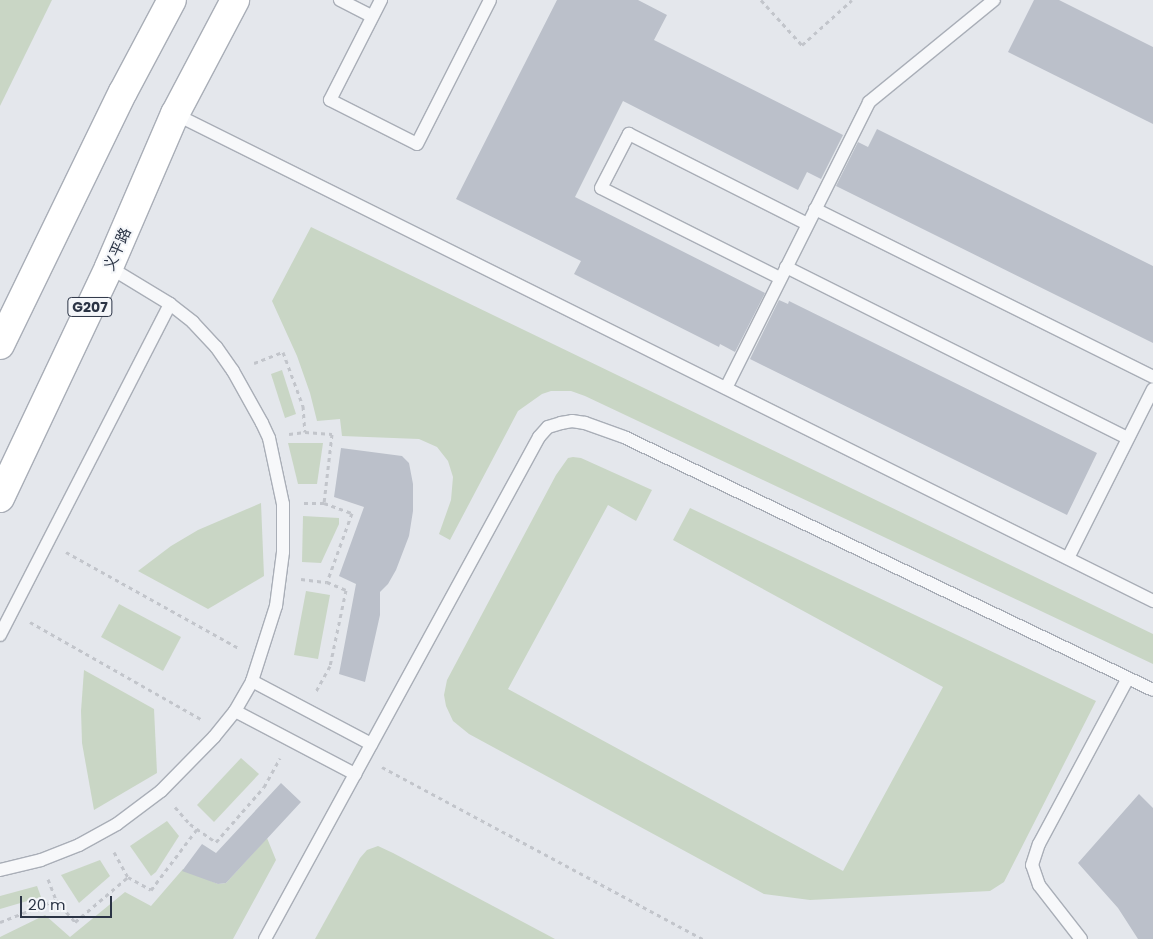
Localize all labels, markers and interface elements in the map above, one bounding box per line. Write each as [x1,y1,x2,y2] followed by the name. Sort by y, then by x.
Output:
[100,225,134,273] street label: 义平路
[66,296,114,318] road number: G207
[22,886,115,918] scale bar
[28,894,66,915] text: 20 m

